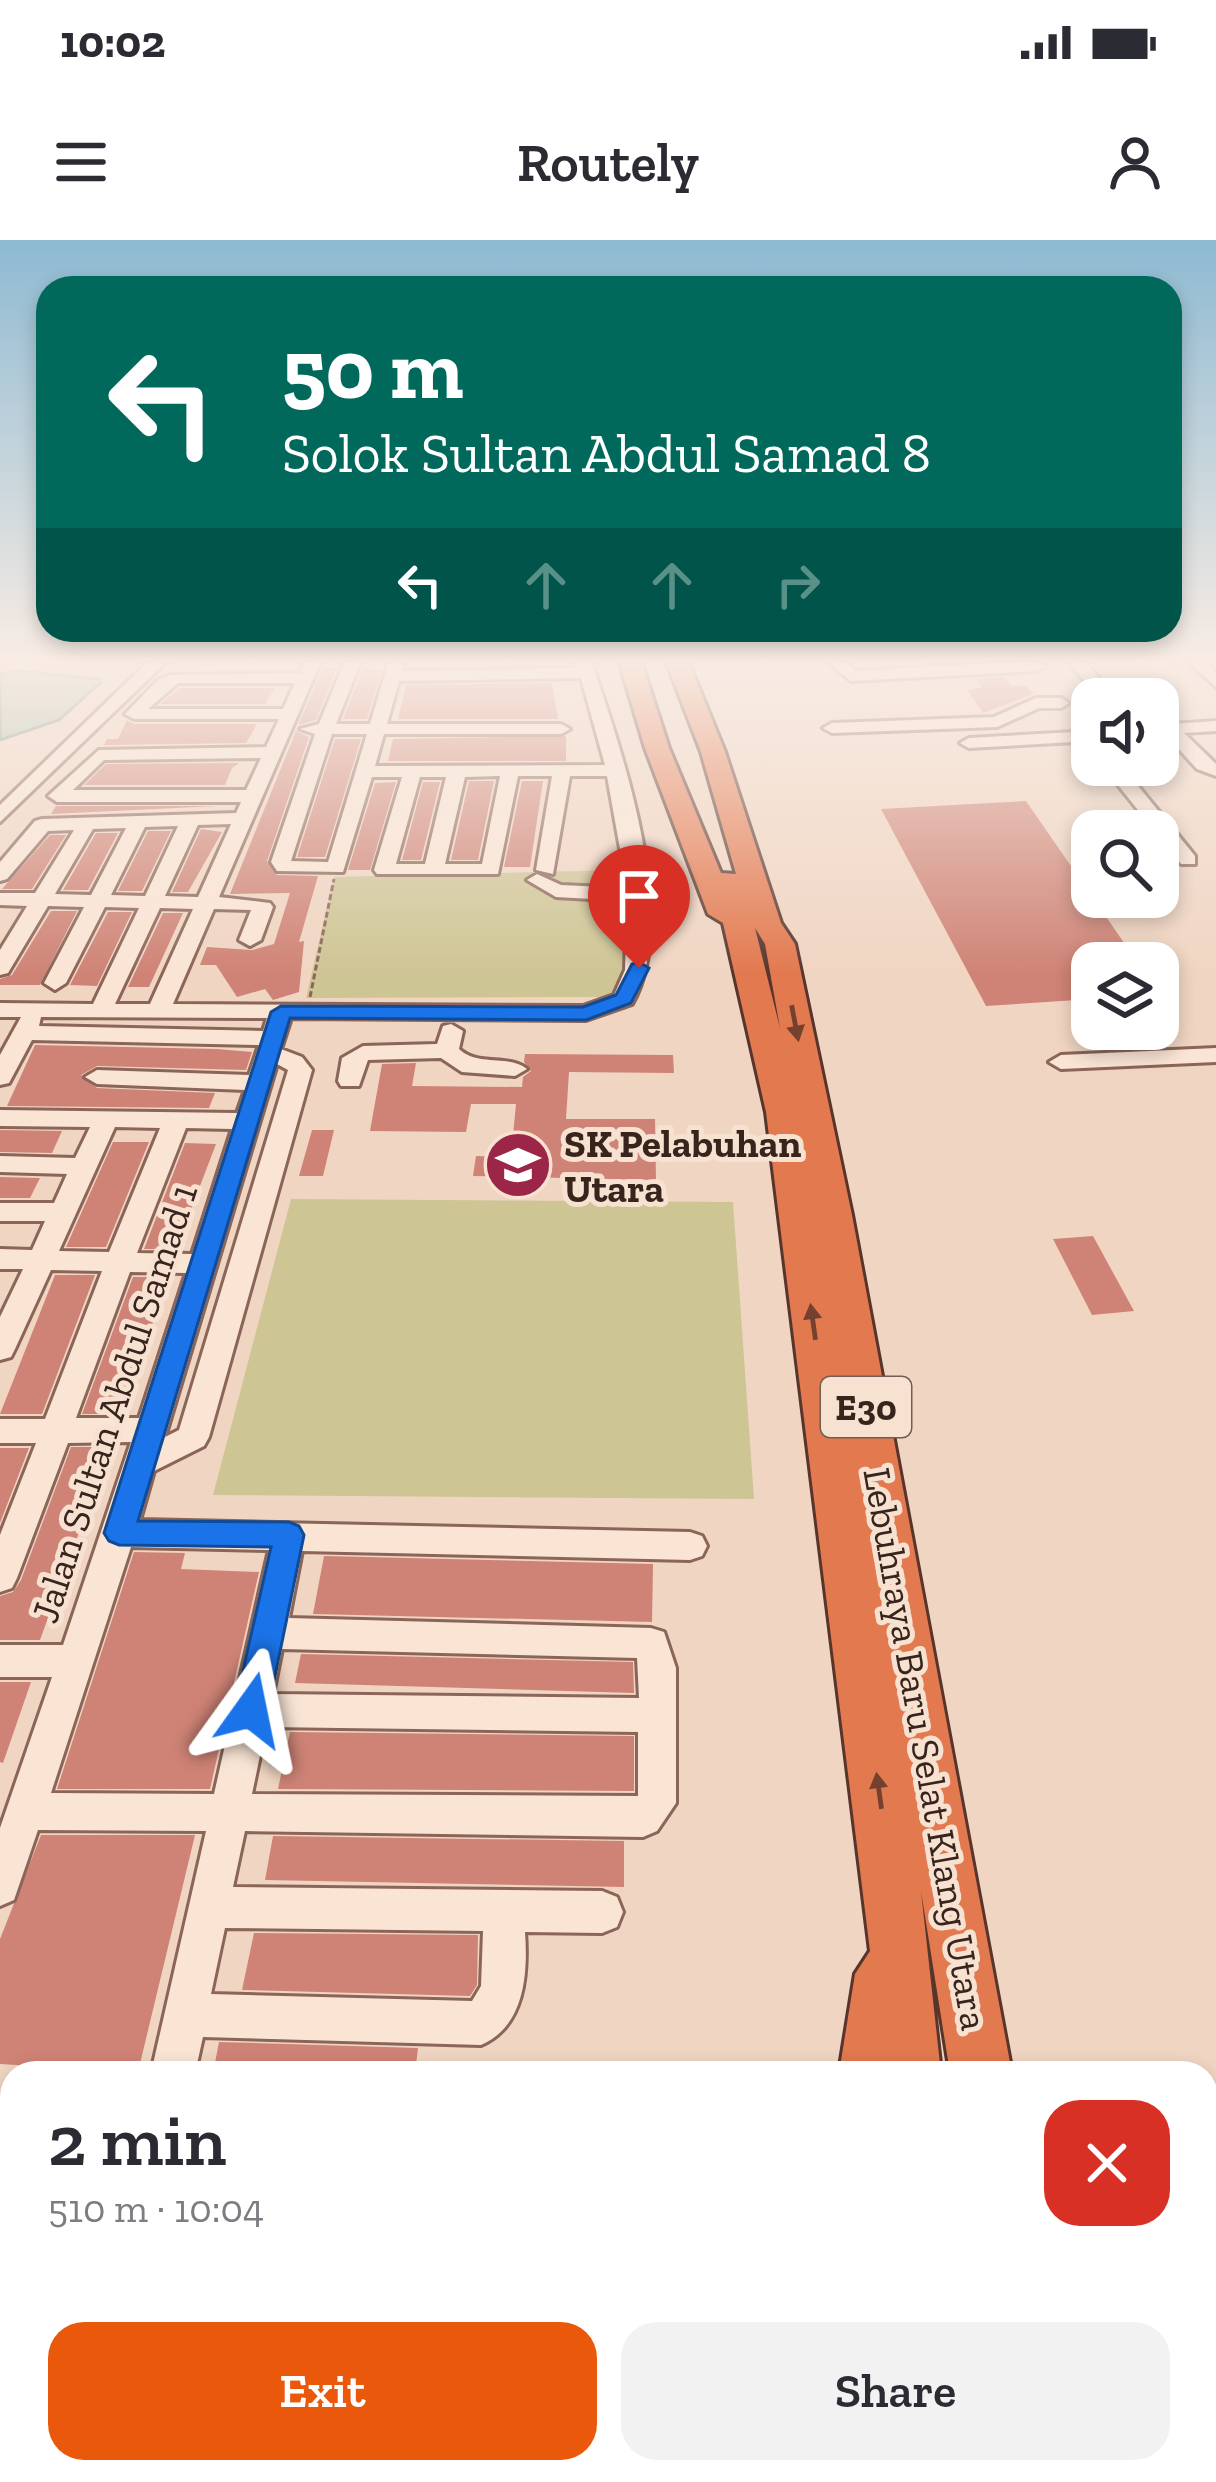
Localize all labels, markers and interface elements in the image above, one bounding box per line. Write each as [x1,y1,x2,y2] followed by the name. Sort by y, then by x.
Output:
[60,15,165,69] text: 10:02
[48,129,114,195] icon: menu
[1102,129,1168,195] icon: person
[517,130,699,195] text: Routely
[282,319,464,420] text: 50 m
[84,324,240,480] icon: left
[282,421,931,486] text: Solok Sultan Abdul Samad 8
[387,552,453,618] icon: left
[513,552,579,618] icon: ahead
[639,552,705,618] icon: ahead
[765,552,831,618] icon: right
[1071,678,1179,1050] map controls
[1071,678,1179,786] button: sound
[1071,810,1179,918] button: search
[588,845,690,968] pin
[606,863,672,929] icon: arrive
[1071,942,1179,1050] button: layers
[786,1004,805,1042] one-way arrow
[564,1120,801,1212] place label: SK Pelabuhan Utara
[483,1130,553,1200] school or university icon: SK Pelabuhan Utara
[21,1178,207,1628] street label: Jalan Sultan Abdul Samad 1
[803,1303,822,1340] one-way arrow
[821,1377,911,1437] road number: E30
[853,1464,999,2034] street label: Lebuhraya Baru Selat Klang Utara
[188,1647,314,1773] position arrow
[869,1772,888,1809] one-way arrow
[48,2097,227,2183] text: 2 min
[1044,2100,1170,2226] button: close
[48,2185,264,2232] text: 510 m · 10:04
[48,2322,597,2460] button: Exit
[621,2322,1170,2460] button: Share

